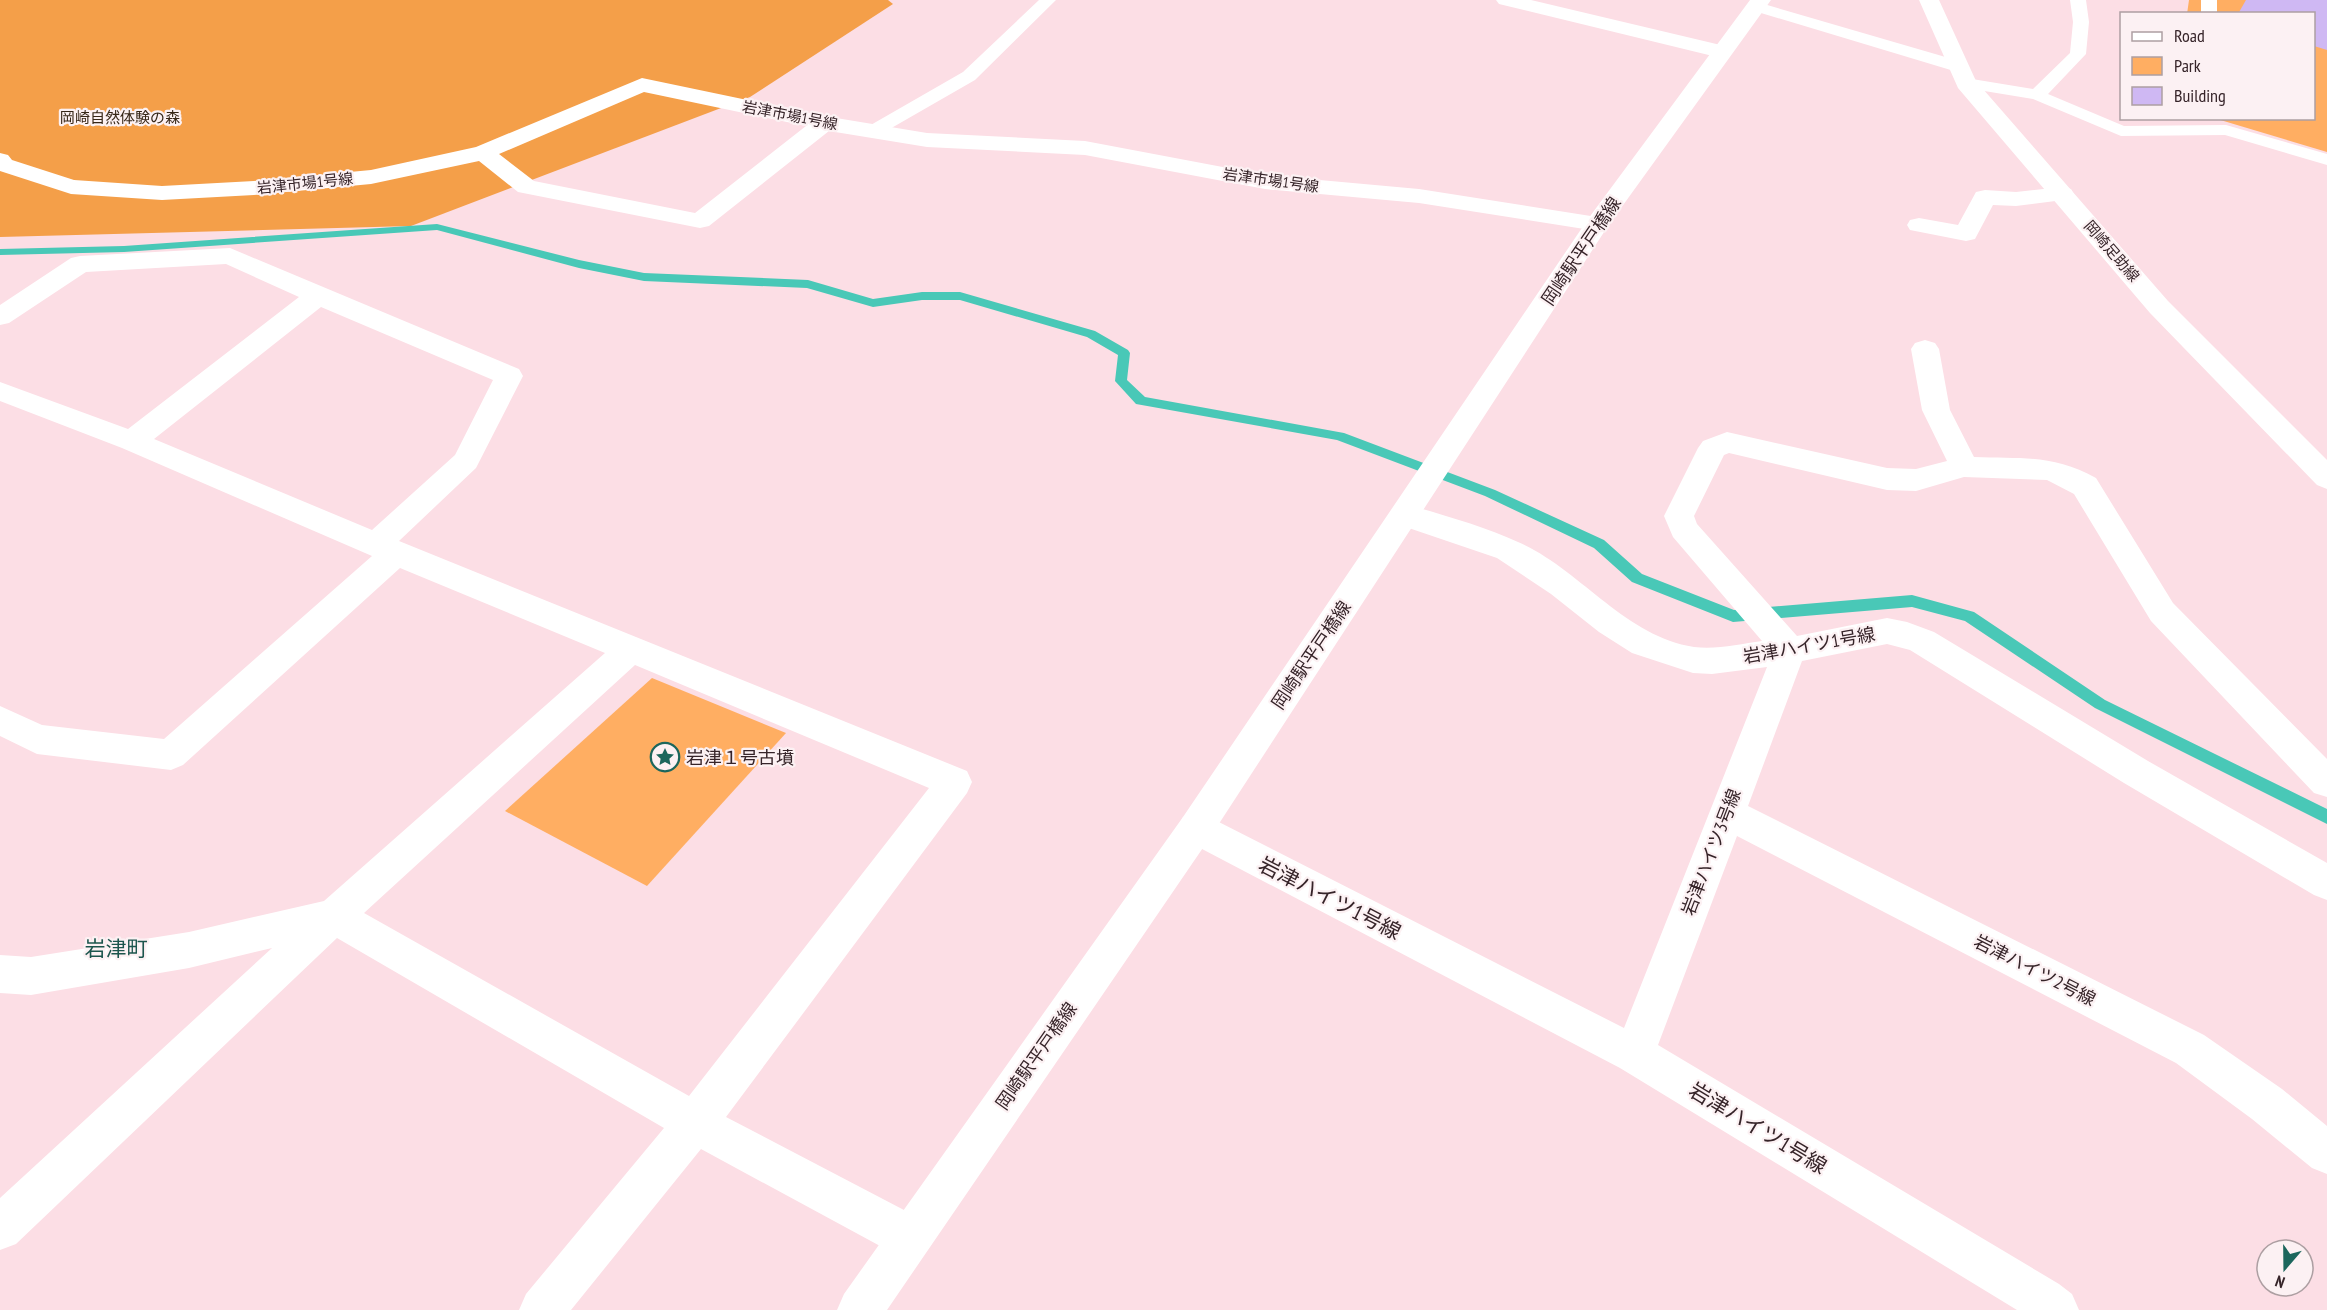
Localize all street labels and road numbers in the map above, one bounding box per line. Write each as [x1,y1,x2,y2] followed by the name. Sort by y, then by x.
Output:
[741,96,839,134] street label: 岩津市場1号線
[1222,164,1320,196] street label: 岩津市場1号線
[256,168,354,198] street label: 岩津市場1号線
[1536,192,1626,310] street label: 岡崎駅平戸橋線
[2080,216,2144,286] street label: 岡崎足助線
[1266,596,1356,714] street label: 岡崎駅平戸橋線
[1741,622,1877,668] street label: 岩津ハイツ1号線
[1676,785,1746,919] street label: 岩津ハイツ3号線
[1254,851,1406,945] street label: 岩津ハイツ1号線
[1970,929,2100,1011] street label: 岩津ハイツ2号線
[990,998,1082,1114] street label: 岡崎駅平戸橋線
[1684,1076,1832,1180] street label: 岩津ハイツ1号線

